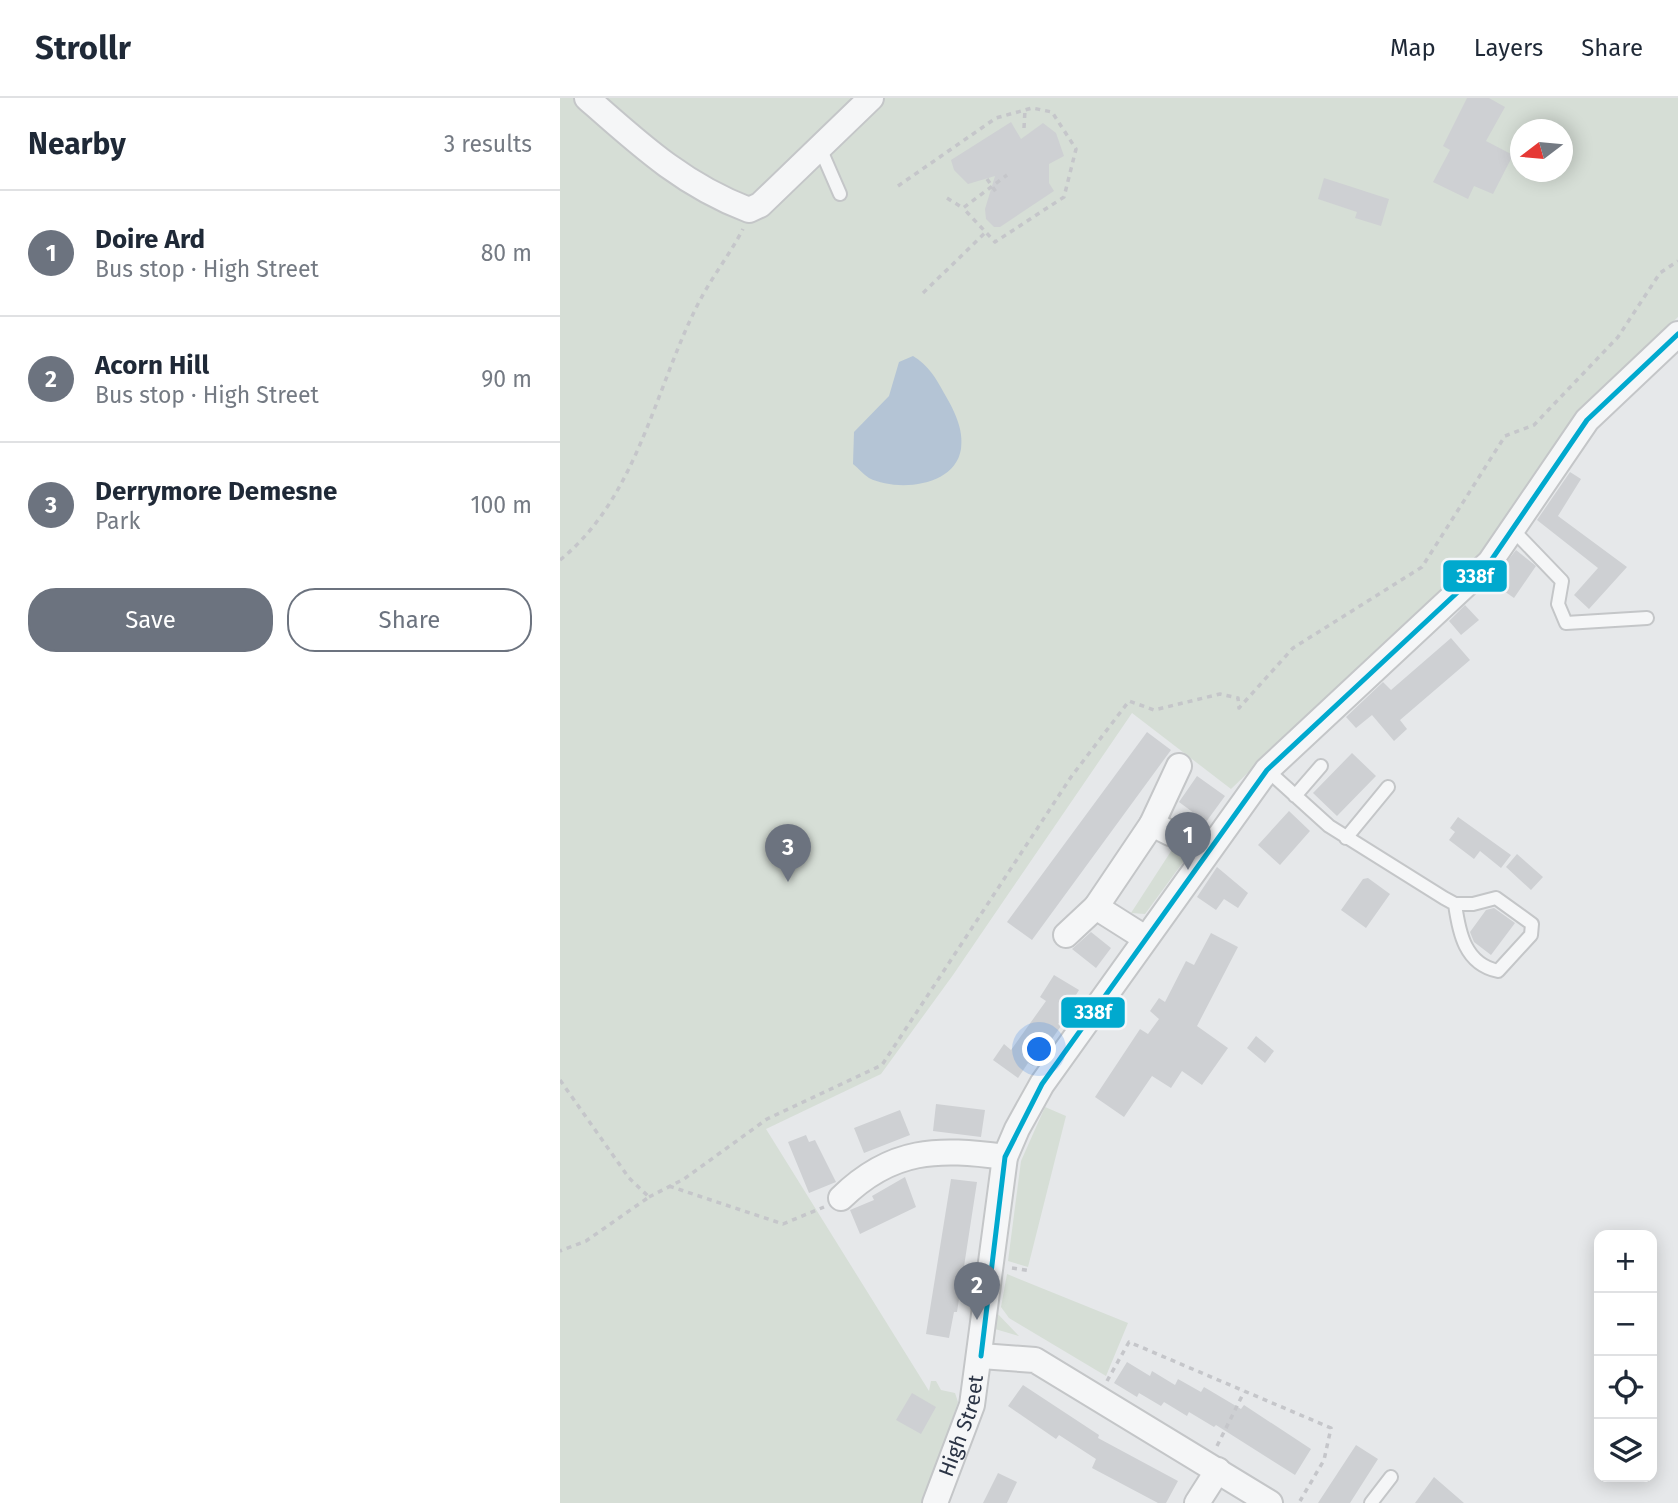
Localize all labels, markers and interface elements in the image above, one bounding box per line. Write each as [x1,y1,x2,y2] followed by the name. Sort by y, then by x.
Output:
[35,28,131,68] text: Strollr
[1390,34,1436,62] text: Map
[1474,34,1543,62] text: Layers
[1581,34,1643,62] text: Share
[1510,119,1573,182] north arrow
[28,126,126,162] text: Nearby
[444,130,532,158] text: 3 results
[95,224,205,255] text: Doire Ard
[46,239,56,267] text: 1
[481,239,532,267] text: 80 m
[95,255,319,283] text: Bus stop · High Street
[95,350,209,381] text: Acorn Hill
[45,365,57,393] text: 2
[481,365,532,393] text: 90 m
[95,381,319,409] text: Bus stop · High Street
[95,476,337,507] text: Derrymore Demesne
[45,491,57,519] text: 3
[471,491,532,519] text: 100 m
[95,507,140,535] text: Park
[1442,559,1508,593] line badge: 338f
[1455,565,1496,588] text: 338f
[28,588,273,652] button: Save
[287,588,532,652] button: Share
[1165,812,1211,870] pin: 1
[765,824,811,882] pin: 3
[1060,996,1126,1029] line badge: 338f
[1073,1001,1114,1024] text: 338f
[1022,1032,1056,1066] your location
[1594,1230,1657,1482] map controls
[1594,1230,1657,1293] button: +
[954,1262,1000,1320] pin: 2
[1594,1293,1657,1356] button: −
[1594,1356,1657,1419] button: locate
[933,1373,989,1480] street label: High Street
[1594,1419,1657,1482] button: layers

